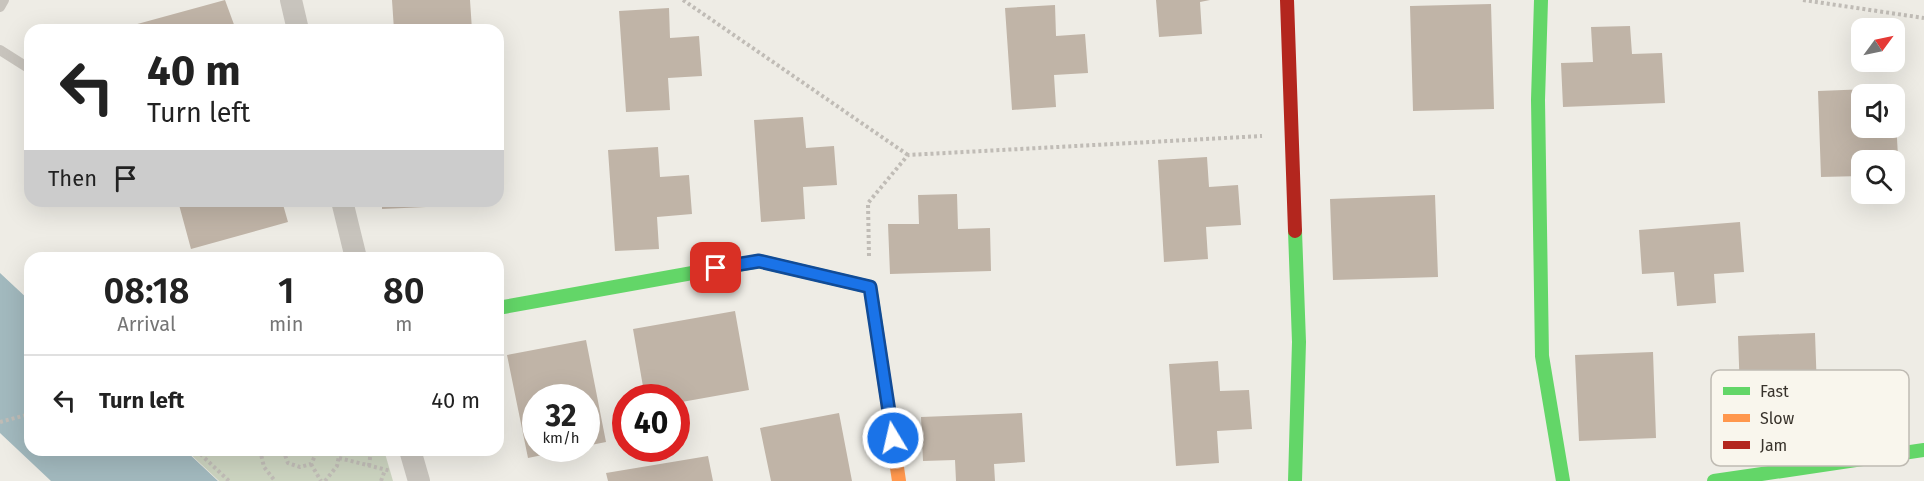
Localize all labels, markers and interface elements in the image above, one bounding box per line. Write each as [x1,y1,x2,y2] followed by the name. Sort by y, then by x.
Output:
[1851,18,1905,72] north arrow
[1851,18,1905,204] map controls
[147,46,241,96] text: 40 m
[48,48,126,126] icon: left
[1851,84,1905,138] button: sound
[147,97,250,129] text: Turn left
[1851,150,1905,204] button: search
[109,162,142,195] icon: arrive
[48,165,97,192] text: Then
[690,242,741,293] pin
[699,251,732,284] icon: arrive
[104,269,189,313] text: 08:18
[278,269,294,313] text: 1
[383,269,424,313] text: 80
[117,312,176,336] text: Arrival
[269,312,303,336] text: min
[395,312,412,336] text: m
[1711,370,1909,466] legend
[1760,382,1789,401] text: Fast
[48,384,81,417] icon: left
[612,384,690,462] speed limit sign: 40
[99,387,184,414] text: Turn left
[431,387,480,414] text: 40 m
[546,398,576,434] text: 32
[861,406,925,470] position arrow
[1760,409,1795,428] text: Slow
[542,429,580,447] text: km/h
[1760,436,1787,455] text: Jam

